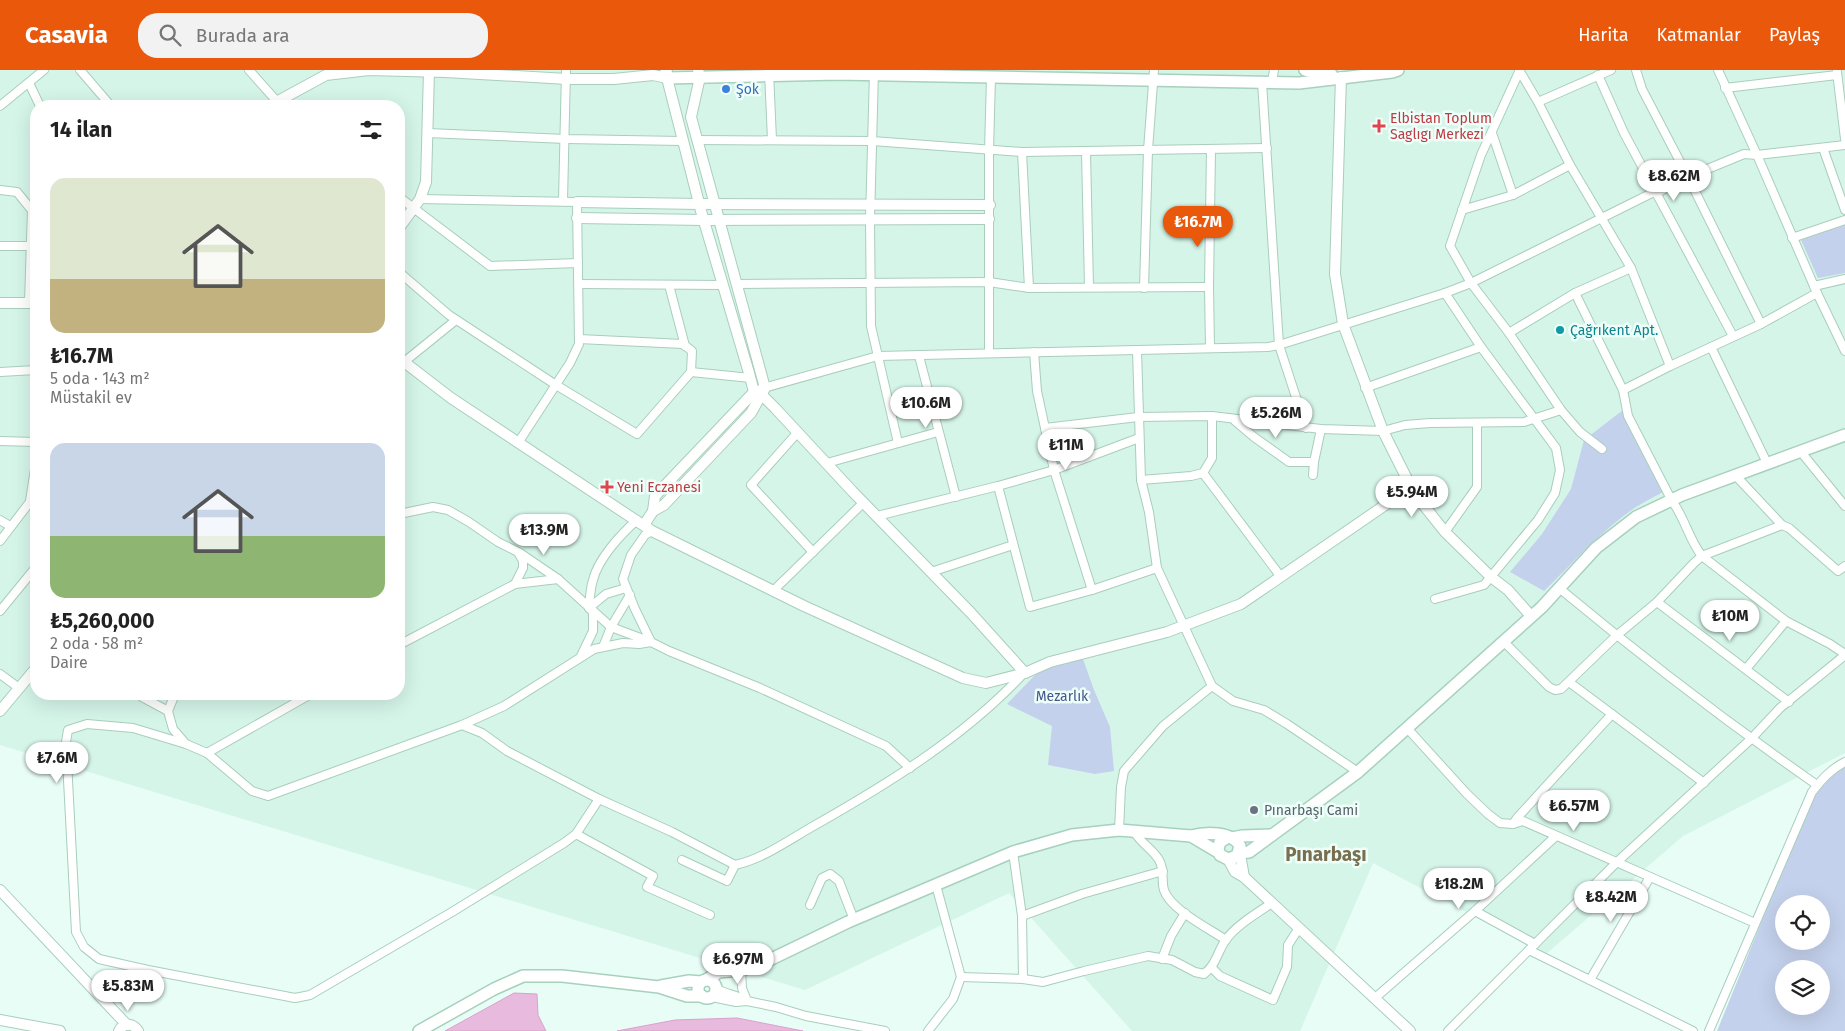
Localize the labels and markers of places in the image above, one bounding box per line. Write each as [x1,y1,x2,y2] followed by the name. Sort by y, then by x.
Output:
[736,81,760,98] place label: Şok
[720,83,732,95] marker: Şok
[1390,110,1492,143] place label: Elbistan Toplum Saglıgı Merkezi
[1372,119,1386,133] marker: Elbistan Toplum Saglıgı Merkezi
[1633,160,1715,202] pin: ₺8.62M
[1157,206,1239,248] pin: ₺16.7M
[1570,322,1658,339] place label: Çağrıkent Apt.
[1554,324,1566,336] marker: Çağrıkent Apt.
[885,386,967,429] pin: ₺10.6M
[1235,396,1317,439] pin: ₺5.26M
[1036,428,1096,471] pin: ₺11M
[1371,476,1453,518] pin: ₺5.94M
[617,479,701,496] place label: Yeni Eczanesi
[601,481,613,493] marker: Yeni Eczanesi
[503,514,585,556] pin: ₺13.9M
[1700,600,1760,642] pin: ₺10M
[22,742,92,784] pin: ₺7.6M
[1533,790,1615,832] pin: ₺6.57M
[1264,802,1358,819] place label: Pınarbaşı Cami
[1248,804,1260,816] marker: Pınarbaşı Cami
[1418,868,1500,910] pin: ₺18.2M
[1570,880,1652,923] pin: ₺8.42M
[697,942,779,985] pin: ₺6.97M
[87,970,169,1012] pin: ₺5.83M

